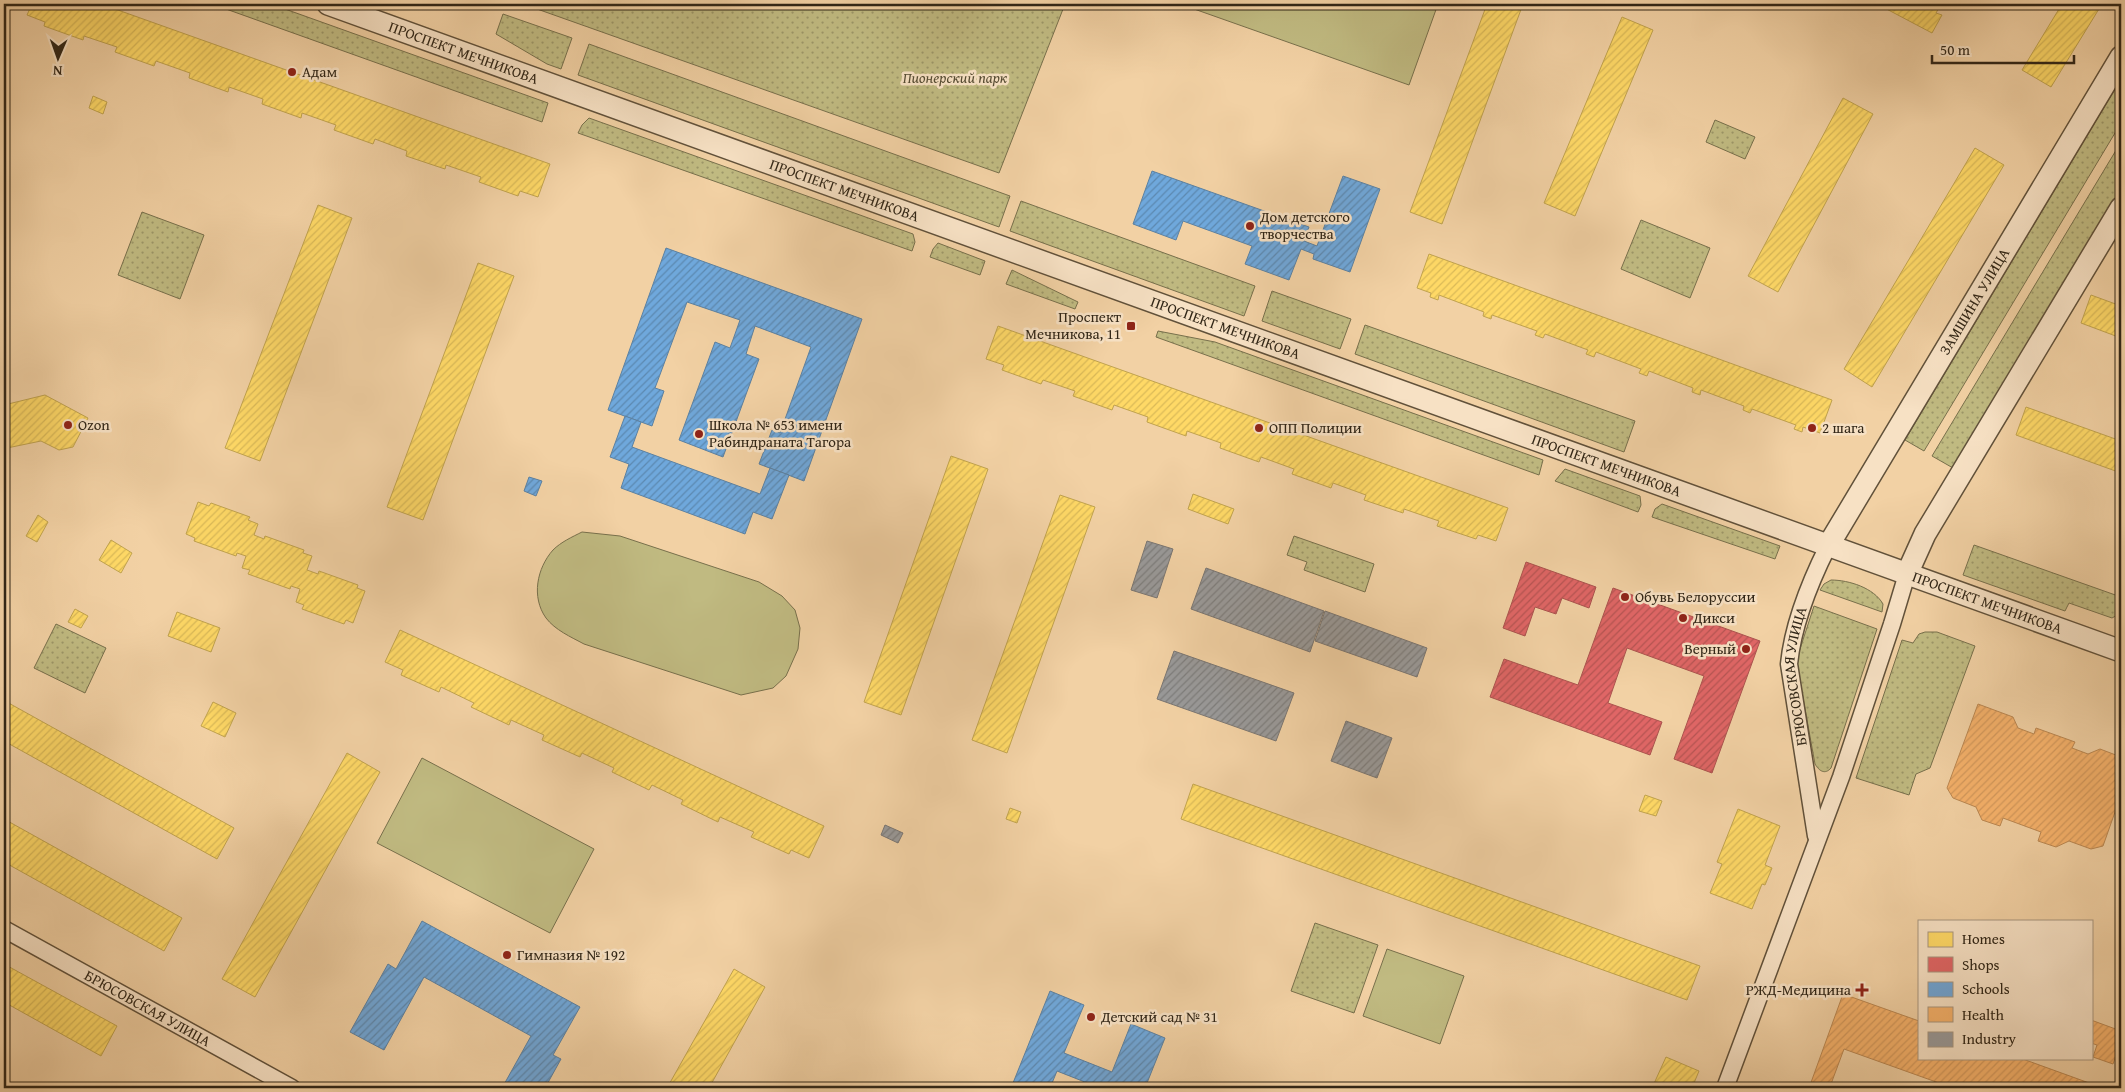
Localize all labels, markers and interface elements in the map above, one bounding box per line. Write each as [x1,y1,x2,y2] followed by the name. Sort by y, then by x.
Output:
[386,16,541,89] street label: ПРОСПЕКТ МЕЧНИКОВА
[32,32,82,82] north arrow
[1932,32,2075,64] scale bar
[1940,39,1971,60] text: 50 m
[52,61,63,81] text: N
[302,61,337,82] place label: Адам
[286,66,298,78] marker: Адам
[903,67,1008,88] park label: Пионерский парк
[767,153,922,227] street label: ПРОСПЕКТ МЕЧНИКОВА
[1259,206,1350,244] place label: Дом детского творчества
[1244,220,1256,232] marker: Дом детского творчества
[1934,244,2014,359] street label: ЗАМШИНА УЛИЦА
[1148,291,1303,364] street label: ПРОСПЕКТ МЕЧНИКОВА
[1025,306,1122,344] place label: Проспект Мечникова, 11
[1125,320,1137,332] marker: Проспект Мечникова, 11
[78,414,110,435] place label: Ozon
[709,414,852,452] place label: Школа № 653 имени Рабиндраната Тагора
[1269,417,1362,438] place label: ОПП Полиции
[1822,417,1865,438] place label: 2 шага
[62,419,74,431] marker: Ozon
[1253,422,1265,434] marker: ОПП Полиции
[1806,422,1818,434] marker: 2 шага
[693,428,705,440] marker: Школа № 653 имени Рабиндраната Тагора
[1529,428,1684,501] street label: ПРОСПЕКТ МЕЧНИКОВА
[1910,566,2065,639] street label: ПРОСПЕКТ МЕЧНИКОВА
[1635,586,1756,607] place label: Обувь Белоруссии
[1619,591,1631,603] marker: Обувь Белоруссии
[1778,604,1812,747] street label: БРЮСОВСКАЯ УЛИЦА
[1692,607,1735,628] place label: Дикси
[1677,612,1689,624] marker: Дикси
[1684,638,1736,659] place label: Верный
[1740,643,1752,655] marker: Верный
[1918,920,2092,1060] legend
[1962,928,2005,949] text: Homes
[517,944,625,965] place label: Гимназия № 192
[501,949,513,961] marker: Гимназия № 192
[1962,954,1999,975] text: Shops
[81,964,215,1051] street label: БРЮСОВСКАЯ УЛИЦА
[1962,978,2010,999] text: Schools
[1746,979,1852,1000] place label: РЖД-Медицина
[1855,983,1869,997] marker: РЖД-Медицина
[1962,1004,2005,1025] text: Health
[1100,1006,1218,1027] place label: Детский сад № 31
[1085,1011,1097,1023] marker: Детский сад № 31
[1962,1028,2017,1049] text: Industry

